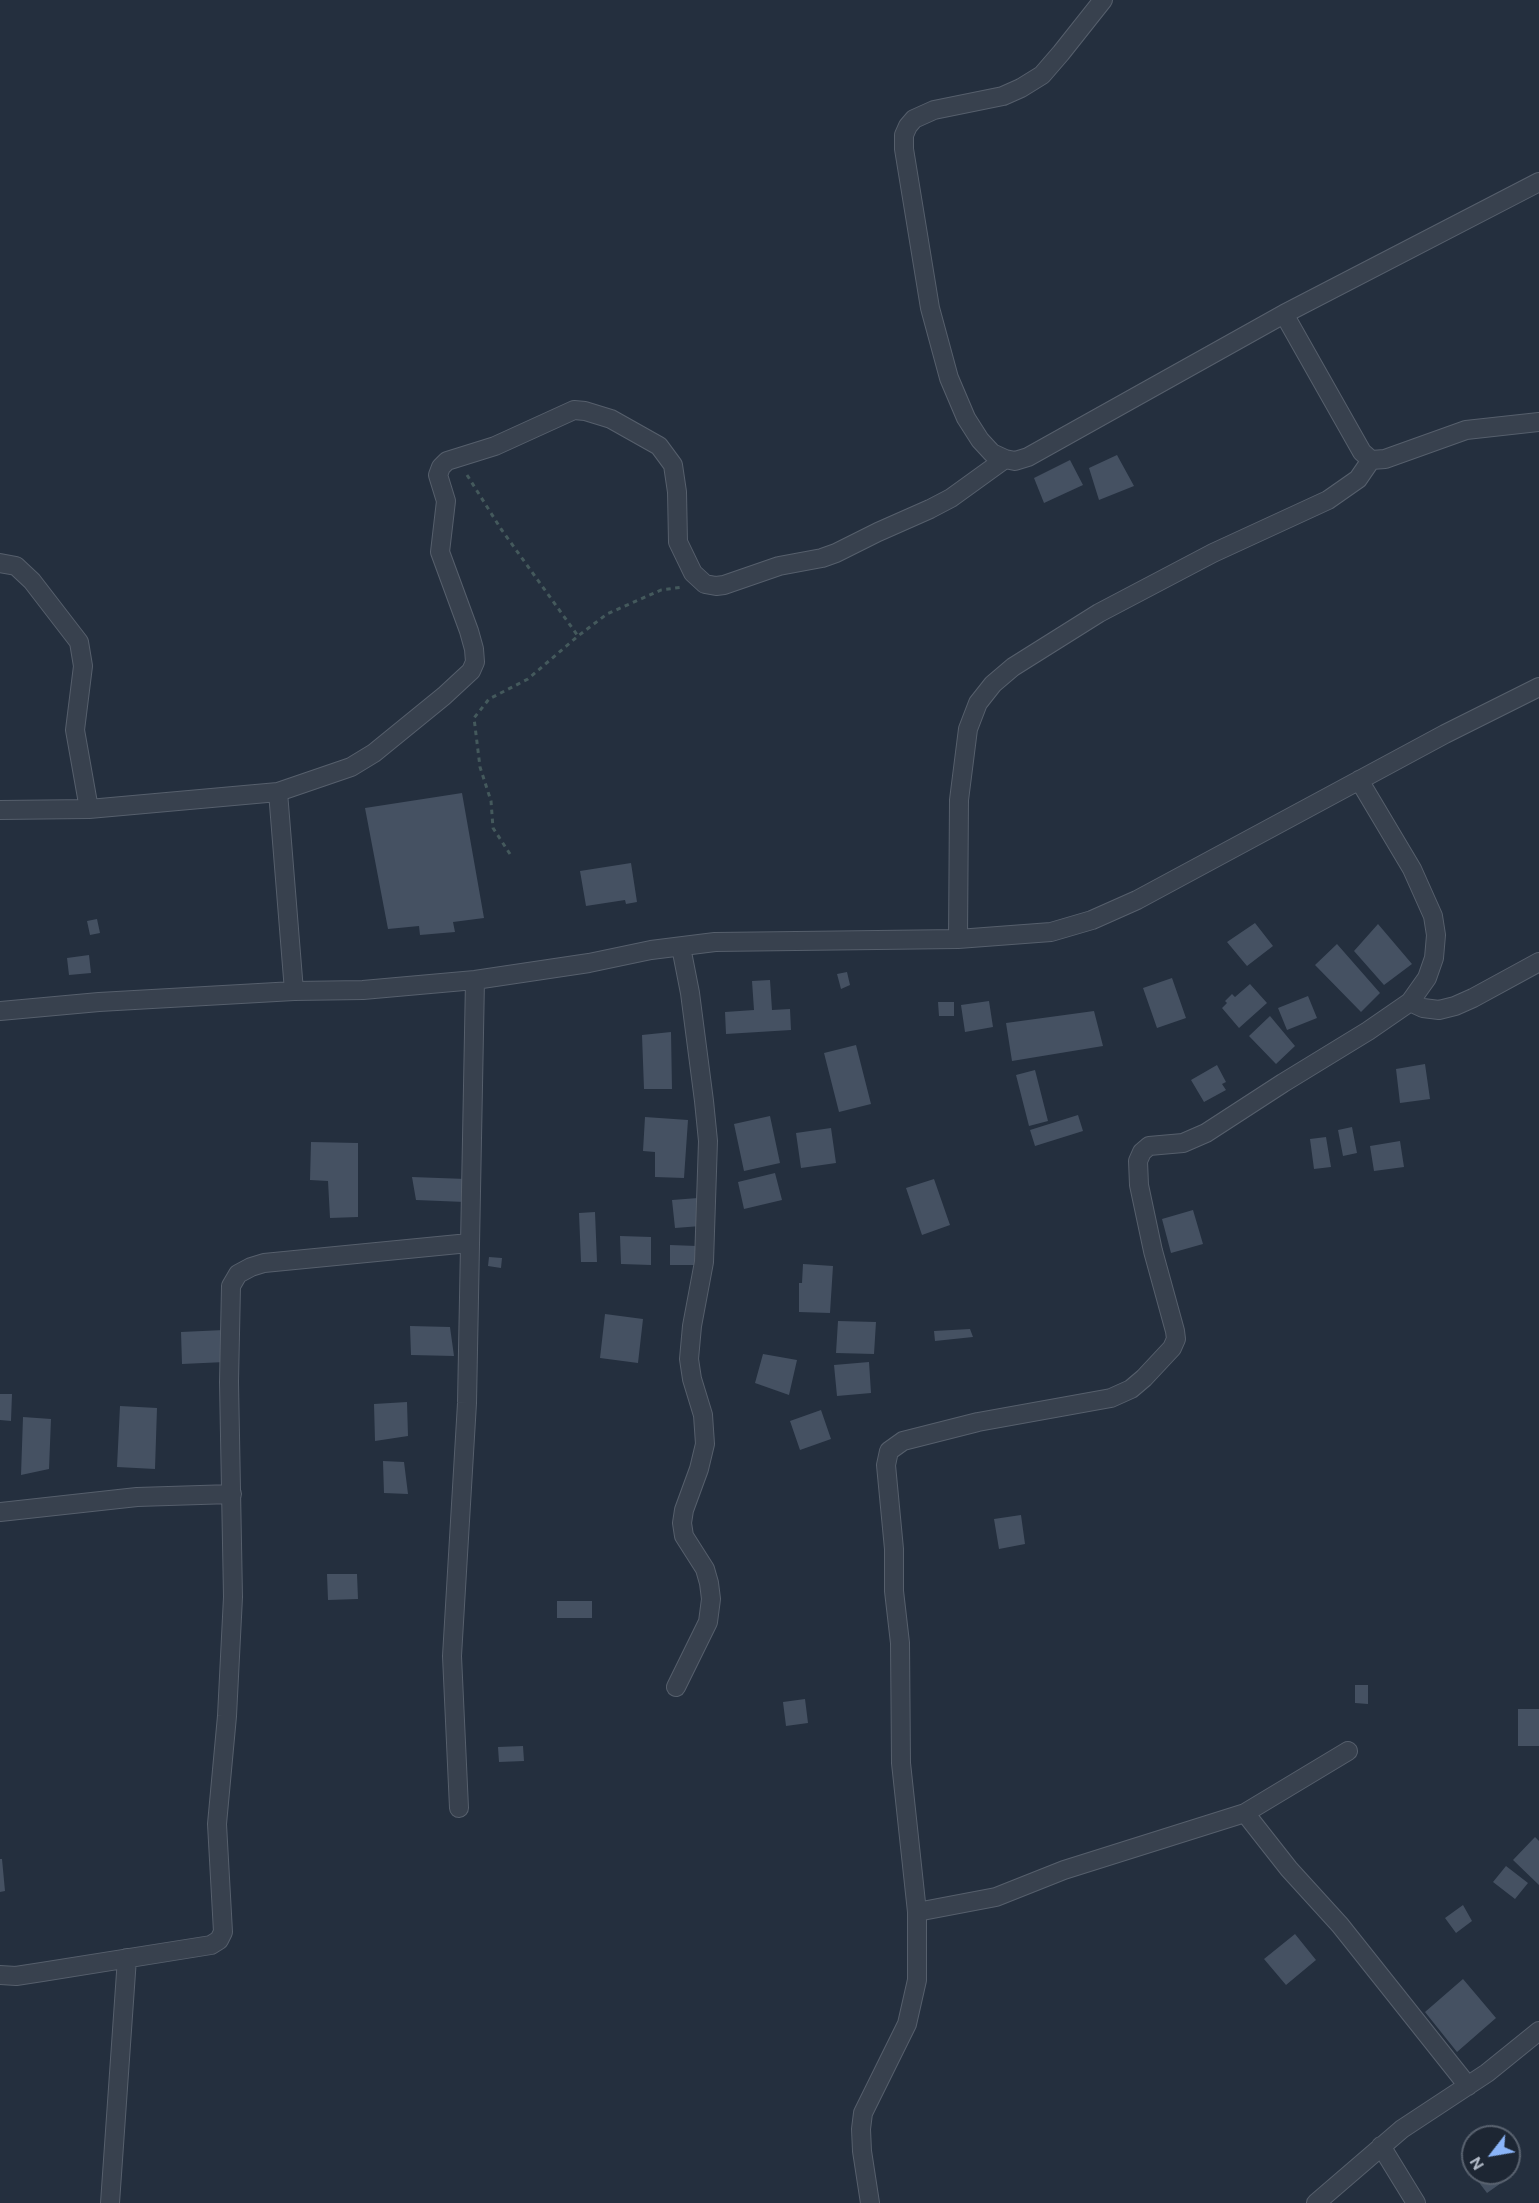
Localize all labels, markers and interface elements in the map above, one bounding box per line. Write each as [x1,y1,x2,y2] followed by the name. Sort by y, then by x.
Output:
[1461,2125,1521,2185] north arrow
[1465,2153,1489,2174] text: N

